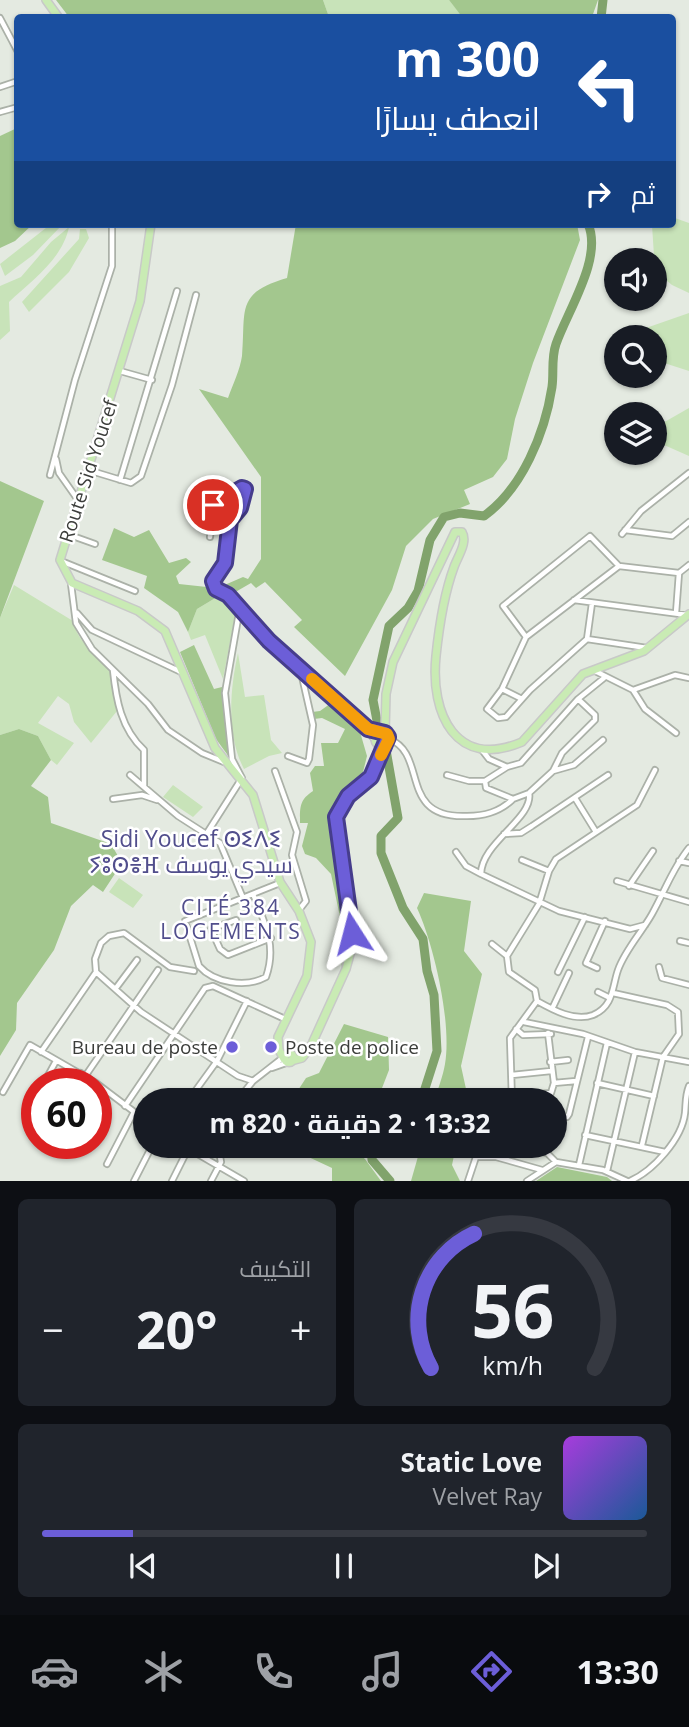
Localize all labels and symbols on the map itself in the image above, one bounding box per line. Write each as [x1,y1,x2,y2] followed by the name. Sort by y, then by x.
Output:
[53,395,124,546] street label: Route Sid Youcef
[183,475,243,535] pin
[89,822,293,883] district label: Sidi Youcef ⵙⵉⴷⵉ ⵢⵓⵙⴻⴼ سيدي يوسف
[160,893,302,945] district label: CITÉ 384 LOGEMENTS
[315,896,389,970] position arrow
[72,1034,218,1060] place label: Bureau de poste
[285,1034,419,1060] place label: Poste de police
[224,1039,240,1055] marker: Bureau de poste
[263,1039,279,1055] marker: Poste de police
[21,1068,112,1159] speed limit sign: 60

